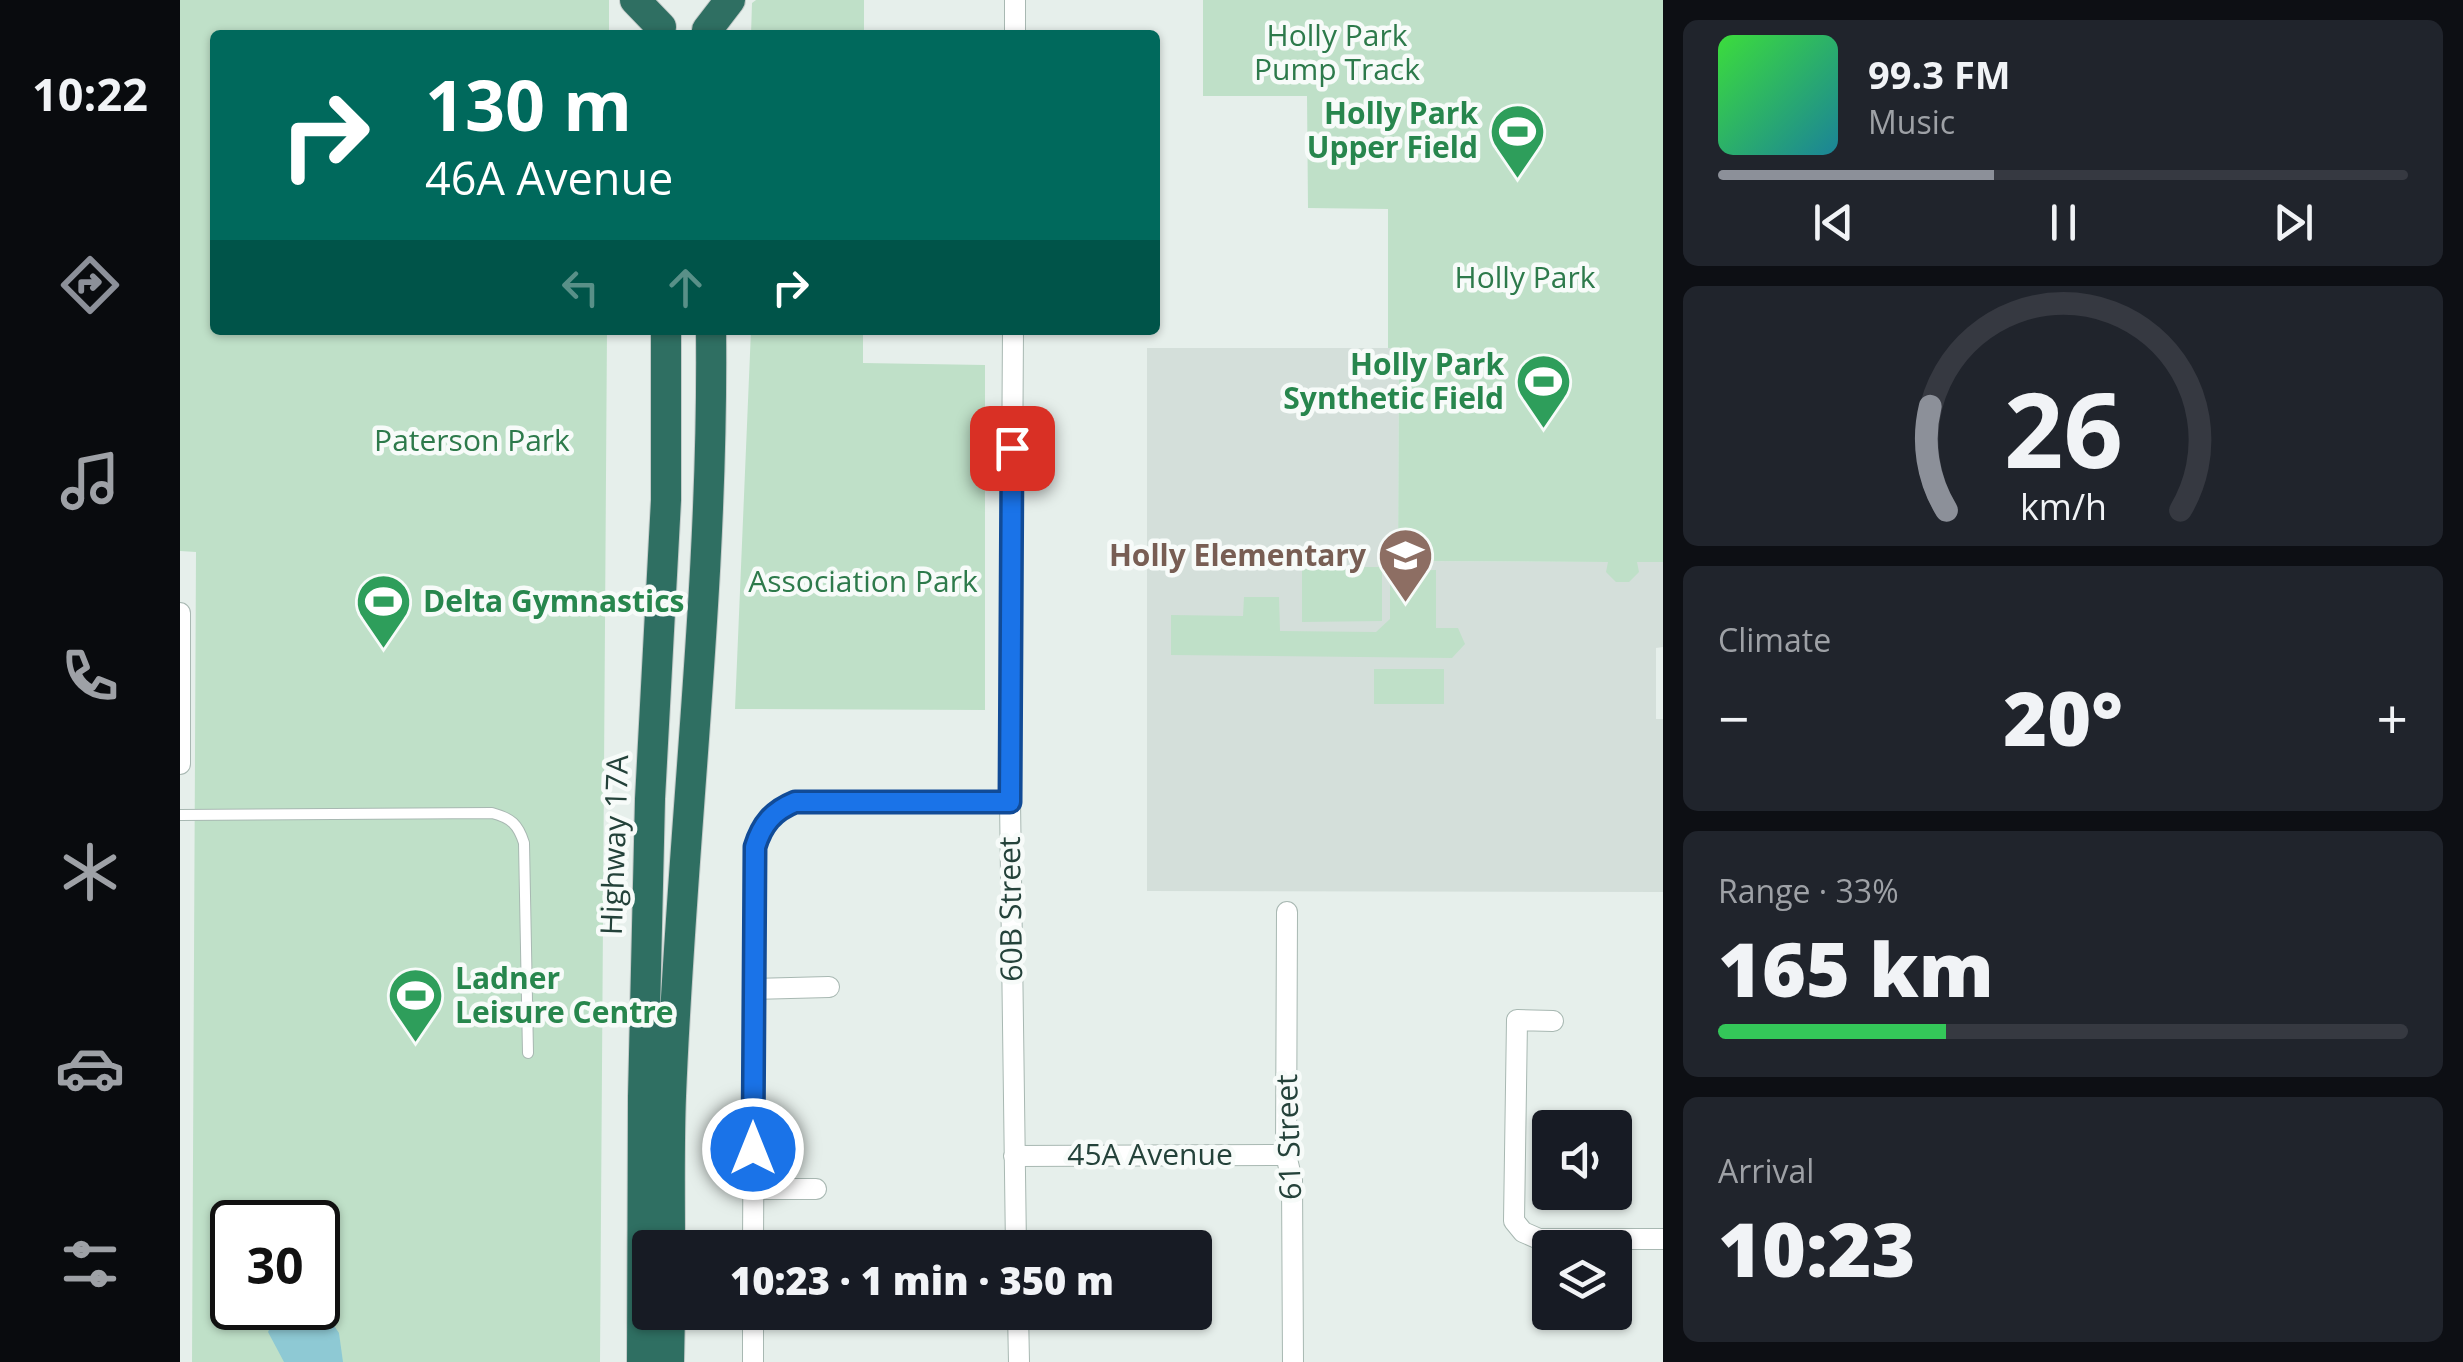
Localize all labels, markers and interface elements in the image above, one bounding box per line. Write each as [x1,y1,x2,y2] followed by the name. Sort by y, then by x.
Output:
[1254,14,1420,89] park label: Holly Park Pump Track
[1868,48,2011,100] text: 99.3 FM
[425,56,632,152] text: 130 m
[32,63,148,124] text: 10:22
[260,70,390,200] icon: right
[1307,92,1478,167] place label: Holly Park Upper Field
[1868,100,1955,143] text: Music
[1487,101,1547,180] sports icon: Holly Park Upper Field
[425,147,673,208] text: 46A Avenue
[1806,195,1861,250] icon: previous
[2036,195,2091,250] icon: pause
[2266,195,2321,250] icon: next
[55,250,125,320] icon: directions
[1455,256,1596,297] park label: Holly Park
[553,260,608,315] icon: left
[658,260,713,315] icon: ahead
[763,260,818,315] icon: right
[1283,343,1504,418] place label: Holly Park Synthetic Field
[1513,352,1573,431] sports icon: Holly Park Synthetic Field
[2004,357,2122,498] text: 26
[970,406,1055,491] pin
[374,419,570,460] park label: Paterson Park
[985,421,1040,476] icon: arrive
[55,446,125,516] icon: music
[2020,482,2106,530] text: km/h
[1375,526,1435,605] school or university icon: Holly Elementary
[1109,534,1367,575] place label: Holly Elementary
[748,560,978,601] park label: Association Park
[354,572,414,651] sports icon: Delta Gymnastics
[423,580,685,621] place label: Delta Gymnastics
[1718,618,1831,661] text: Climate
[55,641,125,711] icon: phone
[2003,666,2123,768] text: 20°
[1718,680,1749,755] text: −
[2377,680,2408,755] text: +
[590,754,637,936] street label: Highway 17A
[988,836,1031,982] street label: 60B Street
[55,837,125,907] icon: climate
[1718,869,1899,912] text: Range · 33%
[1718,917,1994,1019] text: 165 km
[455,957,674,1032] place label: Ladner Leisure Centre
[386,966,446,1045] sports icon: Ladner Leisure Centre
[55,1033,125,1103] icon: car
[1265,1073,1310,1201] street label: 61 Street
[701,1097,805,1201] position arrow
[1532,1110,1632,1330] map controls
[1532,1110,1632,1210] button: sound
[1067,1133,1233,1174] street label: 45A Avenue
[1718,1149,1814,1192] text: Arrival
[1718,1197,1915,1299] text: 10:23
[210,1200,340,1330] speed limit sign: 30
[55,1229,125,1299] icon: filters
[1532,1230,1632,1330] button: layers
[730,1254,1114,1306] text: 10:23 · 1 min · 350 m

